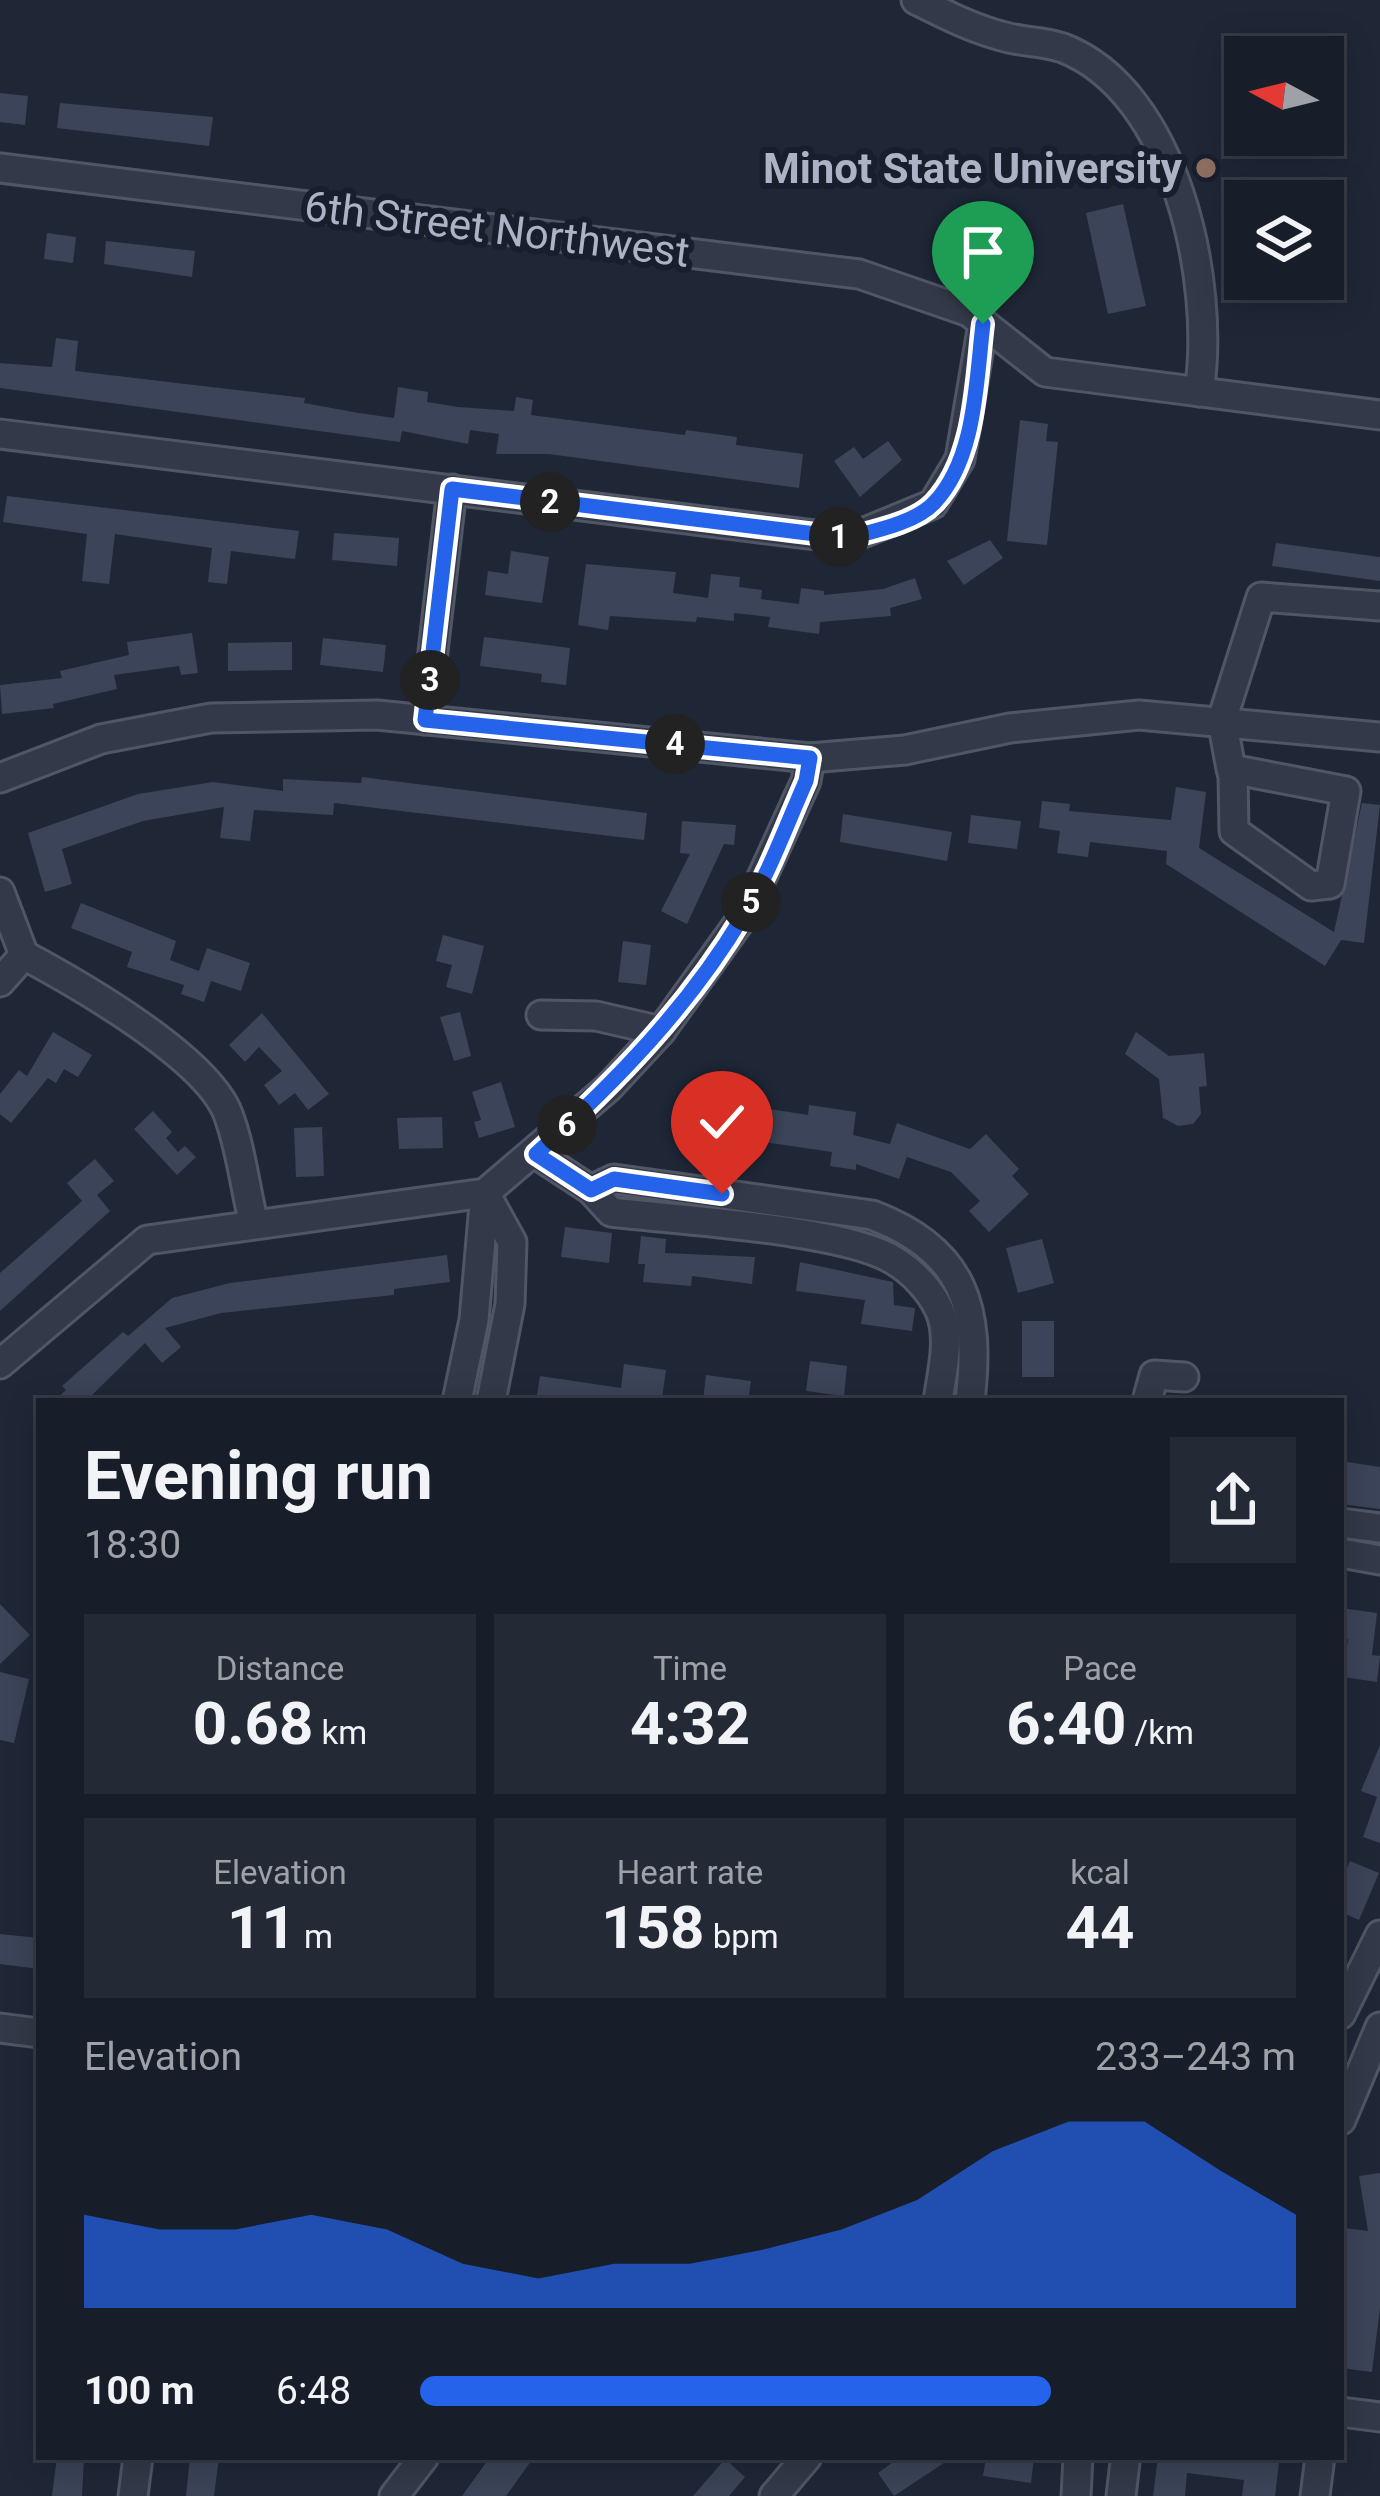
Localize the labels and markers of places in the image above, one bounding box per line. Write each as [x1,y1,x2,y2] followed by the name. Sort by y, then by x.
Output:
[763,144,1183,193] place label: Minot State University
[1193,155,1219,181] marker: Minot State University
[932,201,1034,324] pin
[520,472,580,532] pin: 2
[809,507,869,567] pin: 1
[400,650,460,710] pin: 3
[645,714,705,774] pin: 4
[721,872,781,932] pin: 5
[671,1071,773,1194] pin
[537,1095,597,1155] pin: 6

